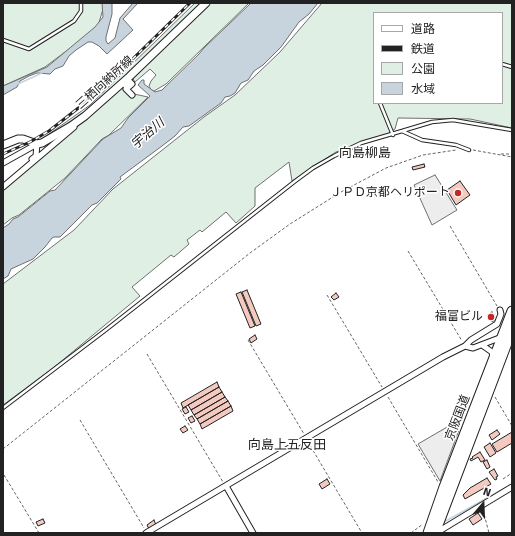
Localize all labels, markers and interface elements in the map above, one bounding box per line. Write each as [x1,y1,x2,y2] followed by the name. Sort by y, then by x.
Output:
[373,12,503,104] legend
[411,22,435,37] text: 道路
[411,42,435,57] text: 鉄道
[73,54,137,112] street label: 三栖向納所線
[411,62,435,77] text: 公園
[411,82,435,97] text: 水域
[128,115,168,153] water label: 宇治川
[339,146,391,162] district label: 向島柳島
[330,186,450,200] place label: ＪＰＤ京都ヘリポート
[453,188,463,198] marker: ＪＰＤ京都ヘリポート
[435,310,483,324] place label: 福富ビル
[486,312,496,322] marker: 福富ビル
[443,393,473,443] street label: 京阪国道
[248,438,326,454] district label: 向島上五反田
[463,484,503,524] north arrow
[481,485,493,500] text: N

